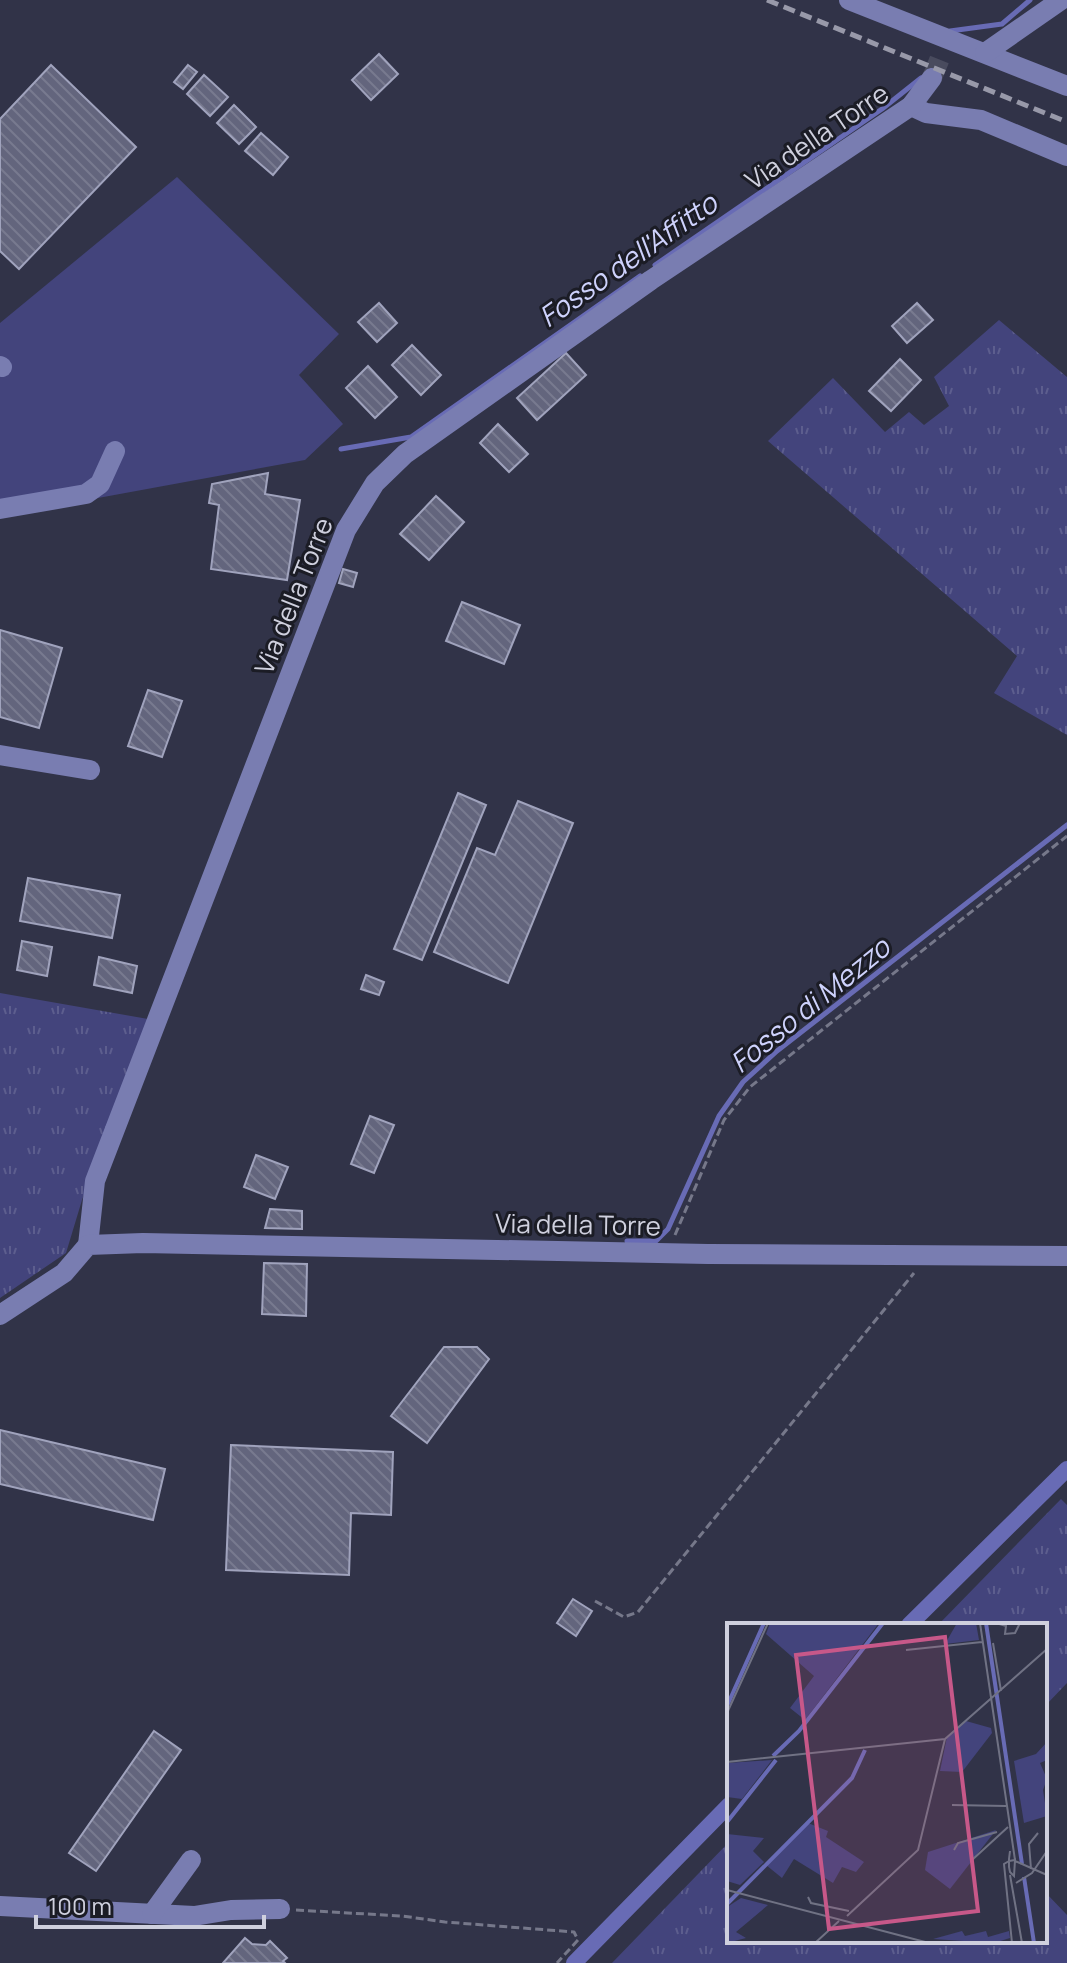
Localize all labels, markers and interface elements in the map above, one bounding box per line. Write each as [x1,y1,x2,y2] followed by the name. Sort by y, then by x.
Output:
[738,75,895,197] street label: Via della Torre
[531,183,725,335] water label: Fosso dell'Affitto
[245,512,341,679] street label: Via della Torre
[721,927,898,1080] water label: Fosso di Mezzo
[495,1205,661,1243] street label: Via della Torre
[727,1623,1047,1943] inset map
[36,1879,264,1929] scale bar
[48,1889,112,1922] text: 100 m

